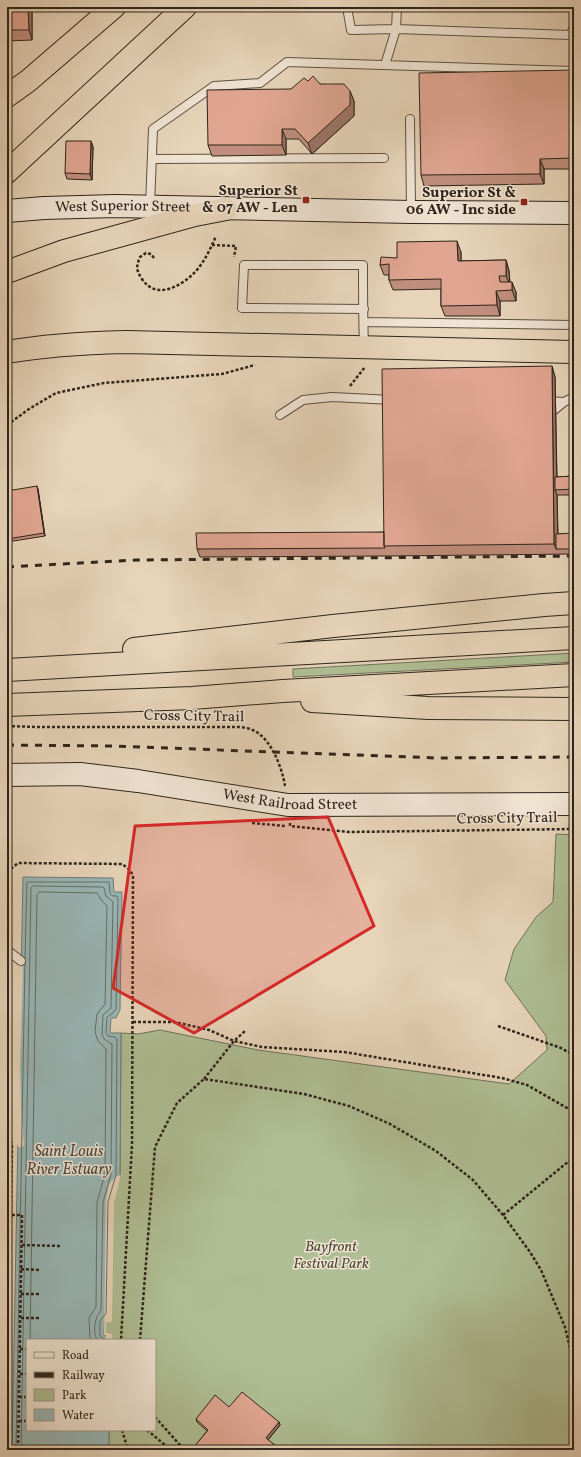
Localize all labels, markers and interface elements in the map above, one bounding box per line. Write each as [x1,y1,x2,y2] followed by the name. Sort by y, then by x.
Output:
[202,181,298,219] place label: Superior St & 07 AW - Len
[406,183,516,221] place label: Superior St & 06 AW - Inc side
[55,195,191,218] street label: West Superior Street
[301,195,311,205] marker: Superior St & 07 AW - Len
[519,197,529,207] marker: Superior St & 06 AW - Inc side
[144,706,244,728] street label: Cross City Trail
[221,784,357,816] street label: West Railroad Street
[457,808,557,830] street label: Cross City Trail
[26,1141,112,1181] water label: Saint Louis River Estuary
[293,1237,369,1275] park label: Bayfront Festival Park
[26,1339,156,1431] legend
[62,1348,89,1364] text: Road
[62,1368,105,1384] text: Railway
[62,1388,87,1404] text: Park
[62,1408,94,1424] text: Water

